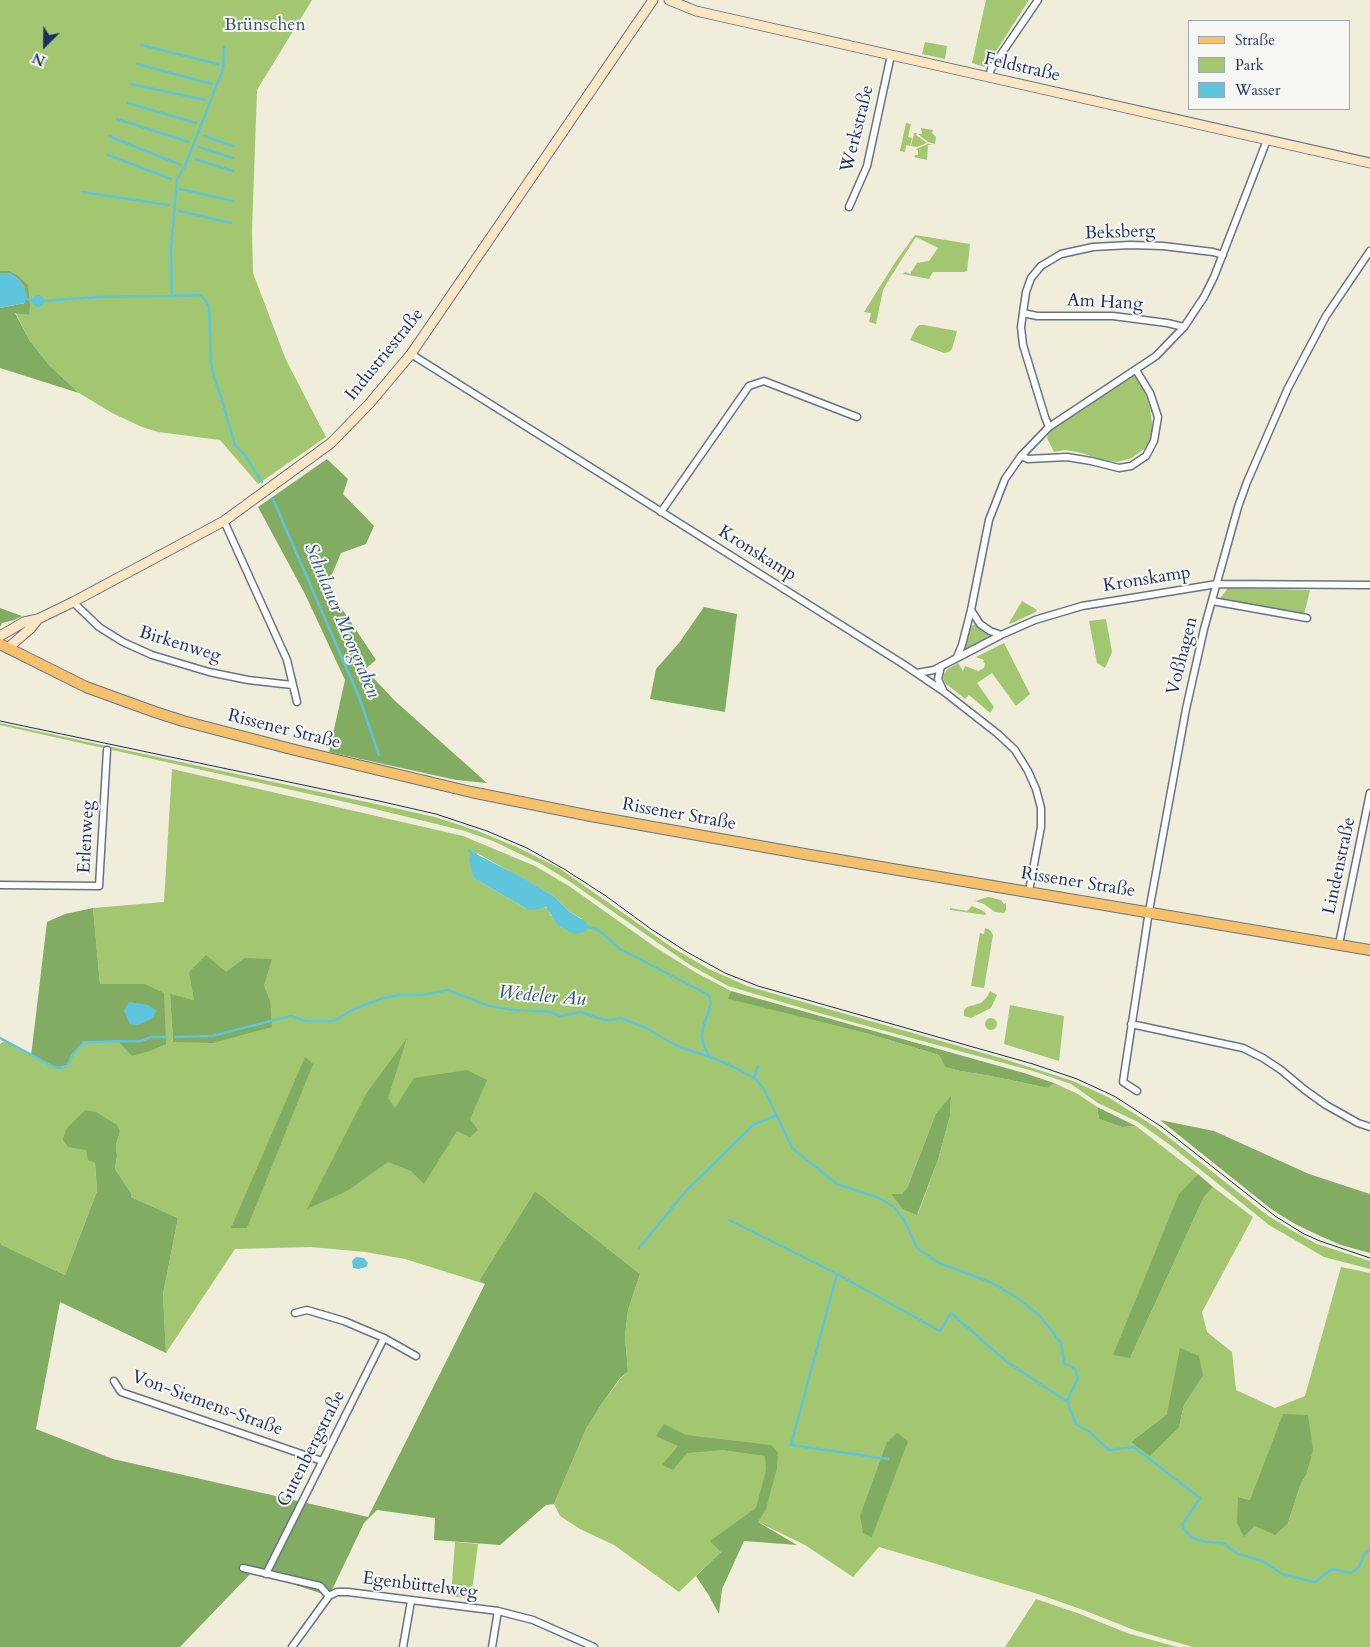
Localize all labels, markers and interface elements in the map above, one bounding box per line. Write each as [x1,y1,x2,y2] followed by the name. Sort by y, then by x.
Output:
[224,15,306,37] park label: Brünschen
[20,20,70,70] north arrow
[1188,20,1350,110] legend
[1235,30,1275,50] text: Straße
[30,48,48,70] text: N
[982,49,1062,87] street label: Feldstraße
[1235,55,1264,75] text: Park
[1235,80,1280,100] text: Wasser
[837,83,879,175] street label: Werkstraße
[1084,221,1156,245] street label: Beksberg
[1066,290,1144,316] street label: Am Hang
[341,305,429,405] street label: Industriestraße
[714,521,800,587] street label: Kronskamp
[298,540,384,702] water label: Schulauer Moorgraben
[1102,562,1192,598] street label: Kronskamp
[1163,615,1203,697] street label: Voßhagen
[136,622,224,668] street label: Birkenweg
[225,706,343,754] street label: Rissener Straße
[620,794,738,836] street label: Rissener Straße
[74,800,100,874] street label: Erlenweg
[1319,815,1361,917] street label: Lindenstraße
[1019,863,1137,903] street label: Rissener Straße
[497,982,587,1012] water label: Wedeler Au
[129,1367,285,1441] street label: Von-Siemens-Straße
[273,1387,351,1511] street label: Gutenbergstraße
[361,1568,479,1604] street label: Egenbüttelweg

